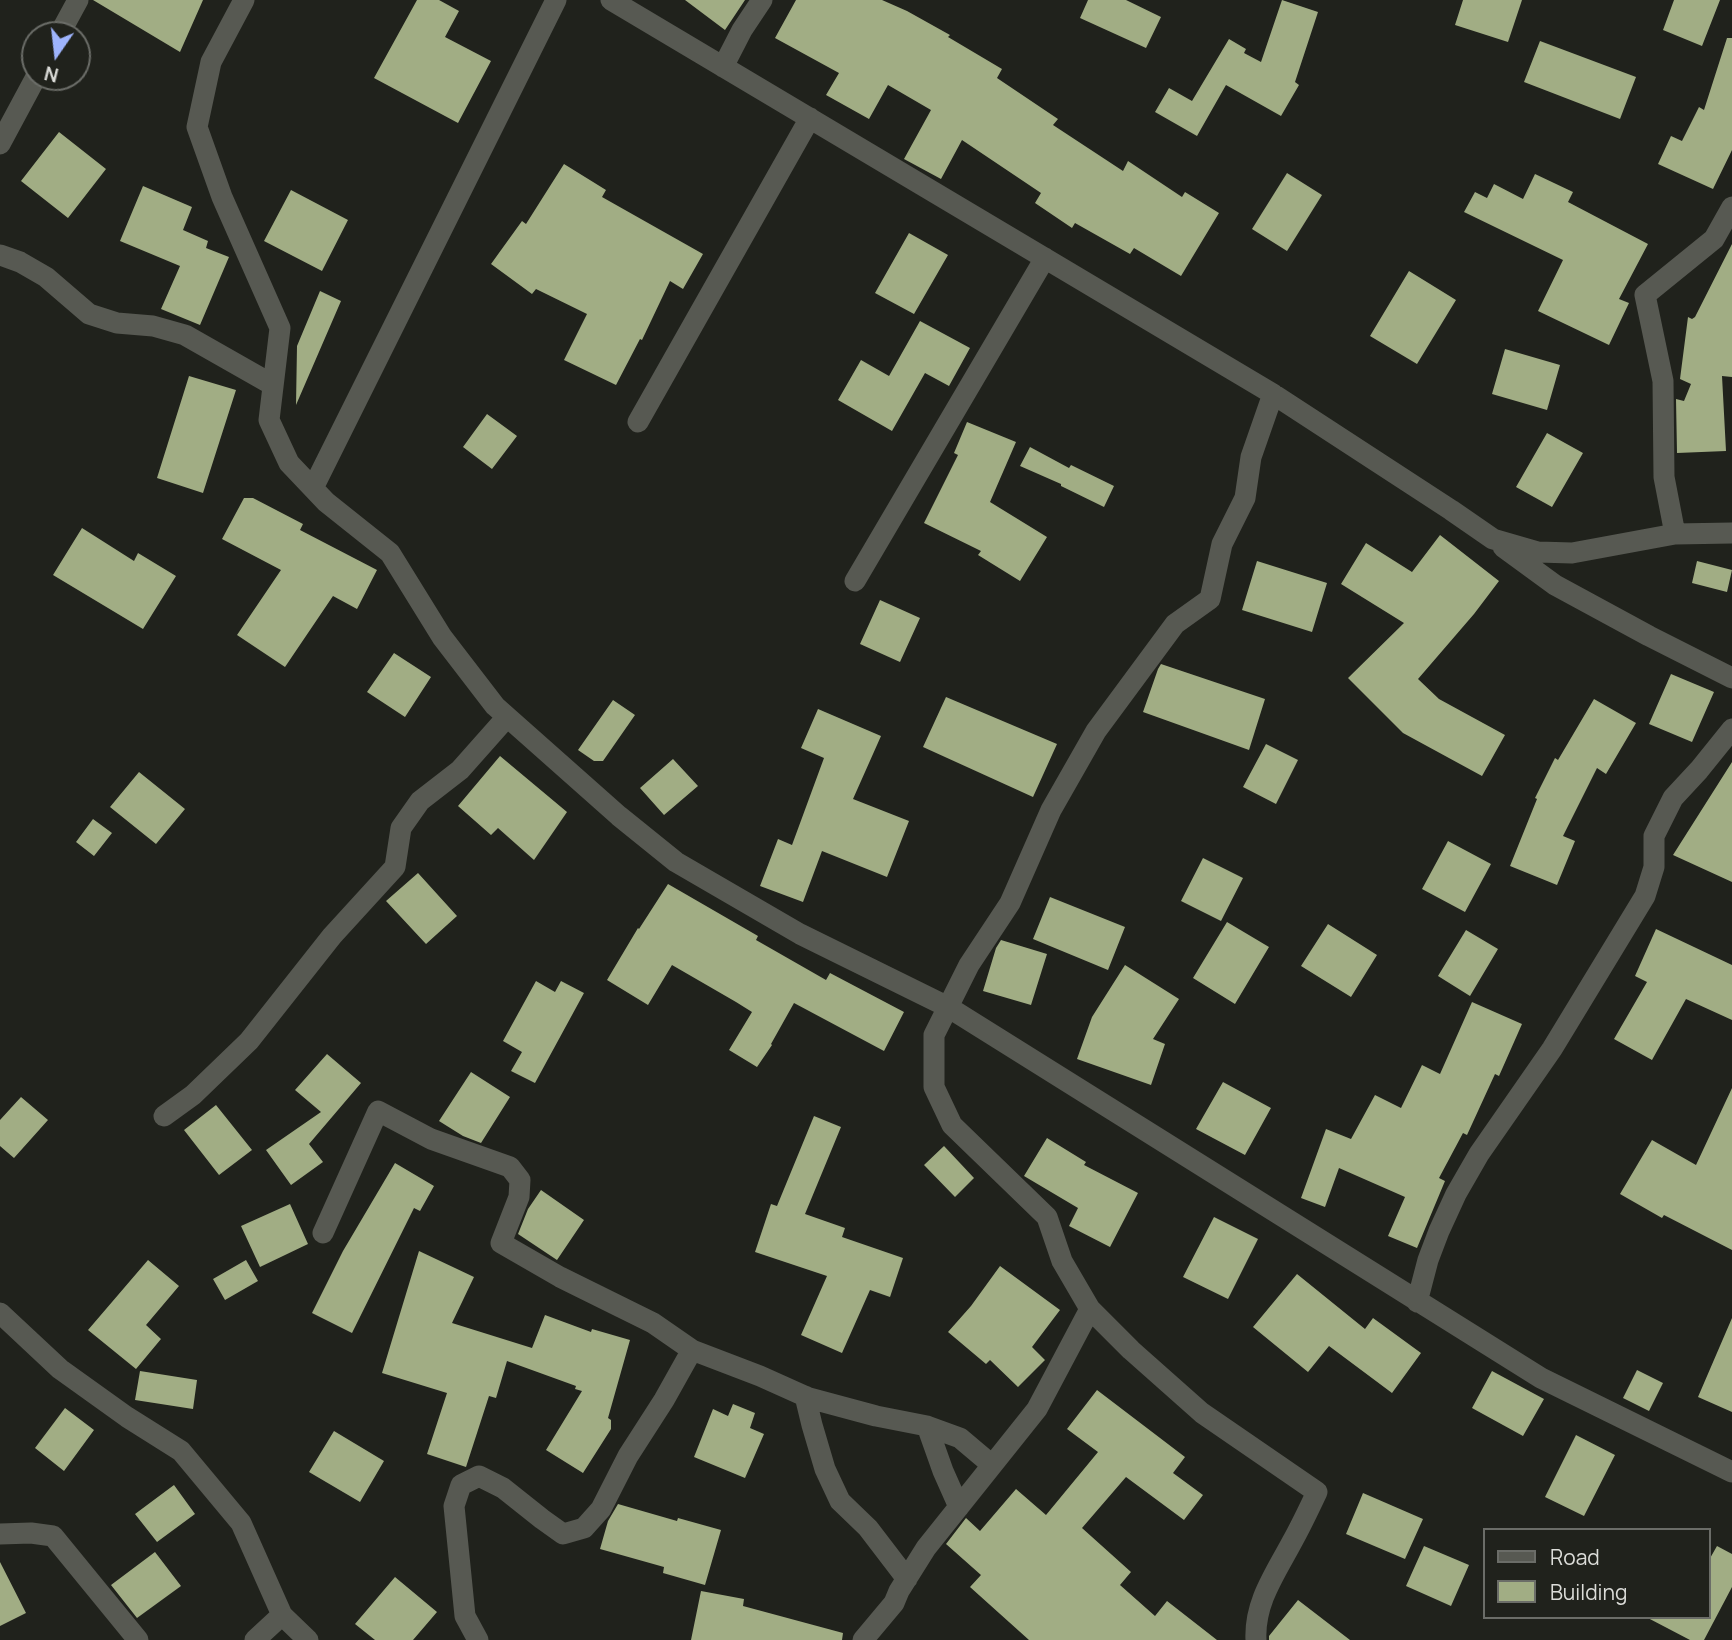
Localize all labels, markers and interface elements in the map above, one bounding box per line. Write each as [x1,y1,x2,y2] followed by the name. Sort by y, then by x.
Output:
[21,21,91,91] north arrow
[42,60,61,89] text: N
[1484,1528,1711,1619] legend
[1550,1543,1600,1571] text: Road
[1550,1578,1627,1606] text: Building

